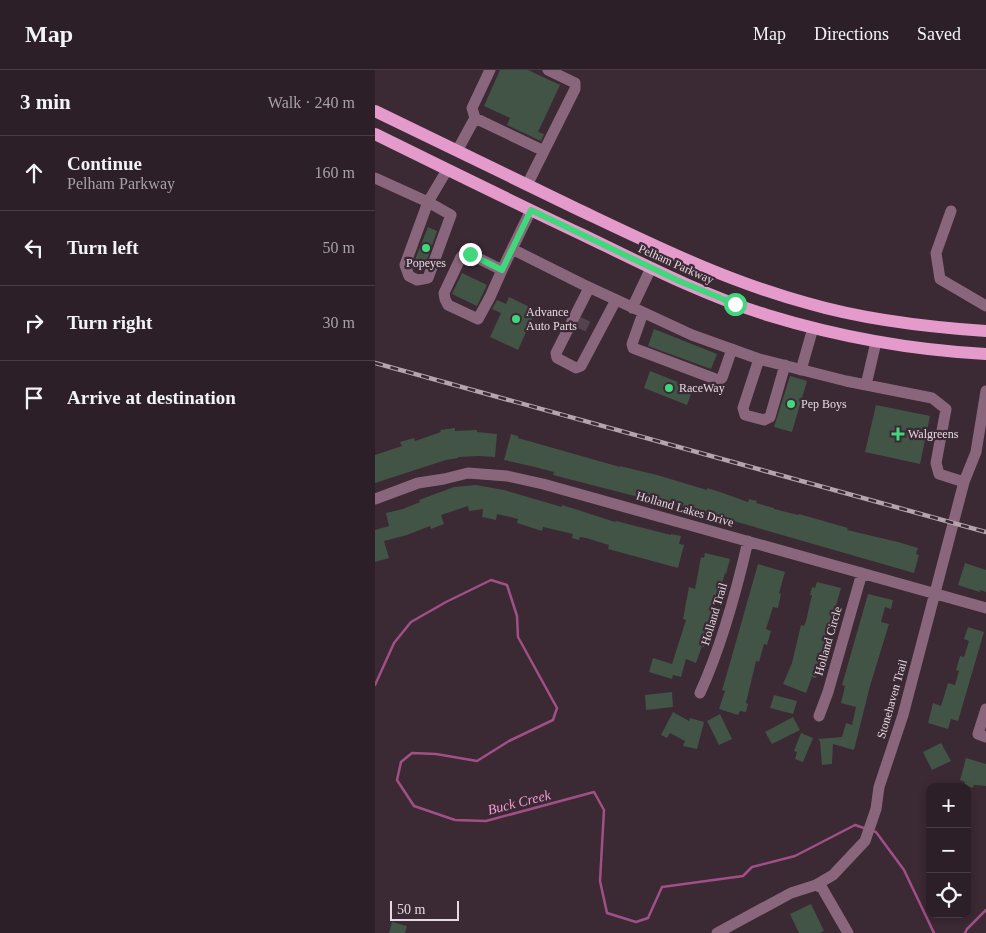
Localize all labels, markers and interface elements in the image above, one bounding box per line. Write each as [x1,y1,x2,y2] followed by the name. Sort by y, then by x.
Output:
[25,21,73,47] text: Map
[753,24,786,44] text: Map
[814,24,889,44] text: Directions
[917,24,961,44] text: Saved
[20,90,71,114] text: 3 min
[268,94,355,111] text: Walk · 240 m
[67,153,142,174] text: Continue
[20,159,48,187] icon: ahead
[315,164,355,181] text: 160 m
[67,175,175,192] text: Pelham Parkway
[20,234,48,262] icon: left
[67,237,139,258] text: Turn left
[323,239,355,256] text: 50 m
[636,241,716,287] street label: Pelham Parkway
[420,242,432,254] marker: Popeyes
[459,243,482,266] route end
[406,256,446,270] place label: Popeyes
[724,293,747,316] route start
[526,305,577,333] place label: Advance Auto Parts
[20,309,48,337] icon: right
[67,312,152,333] text: Turn right
[510,313,522,325] marker: Advance Auto Parts
[323,314,355,331] text: 30 m
[679,381,725,395] place label: RaceWay
[663,382,675,394] marker: RaceWay
[20,384,48,412] icon: arrive
[67,387,236,408] text: Arrive at destination
[801,397,847,411] place label: Pep Boys
[785,398,797,410] marker: Pep Boys
[908,427,959,441] place label: Walgreens
[892,428,904,440] marker: Walgreens
[635,488,735,530] street label: Holland Lakes Drive
[698,581,730,647] street label: Holland Trail
[811,605,845,677] street label: Holland Circle
[874,657,910,740] street label: Stonehaven Trail
[926,783,971,918] map controls
[926,783,971,828] button: +
[486,787,553,818] water label: Buck Creek
[926,828,971,873] button: −
[926,873,971,918] button: locate
[390,898,459,921] scale bar
[397,902,425,917] text: 50 m

